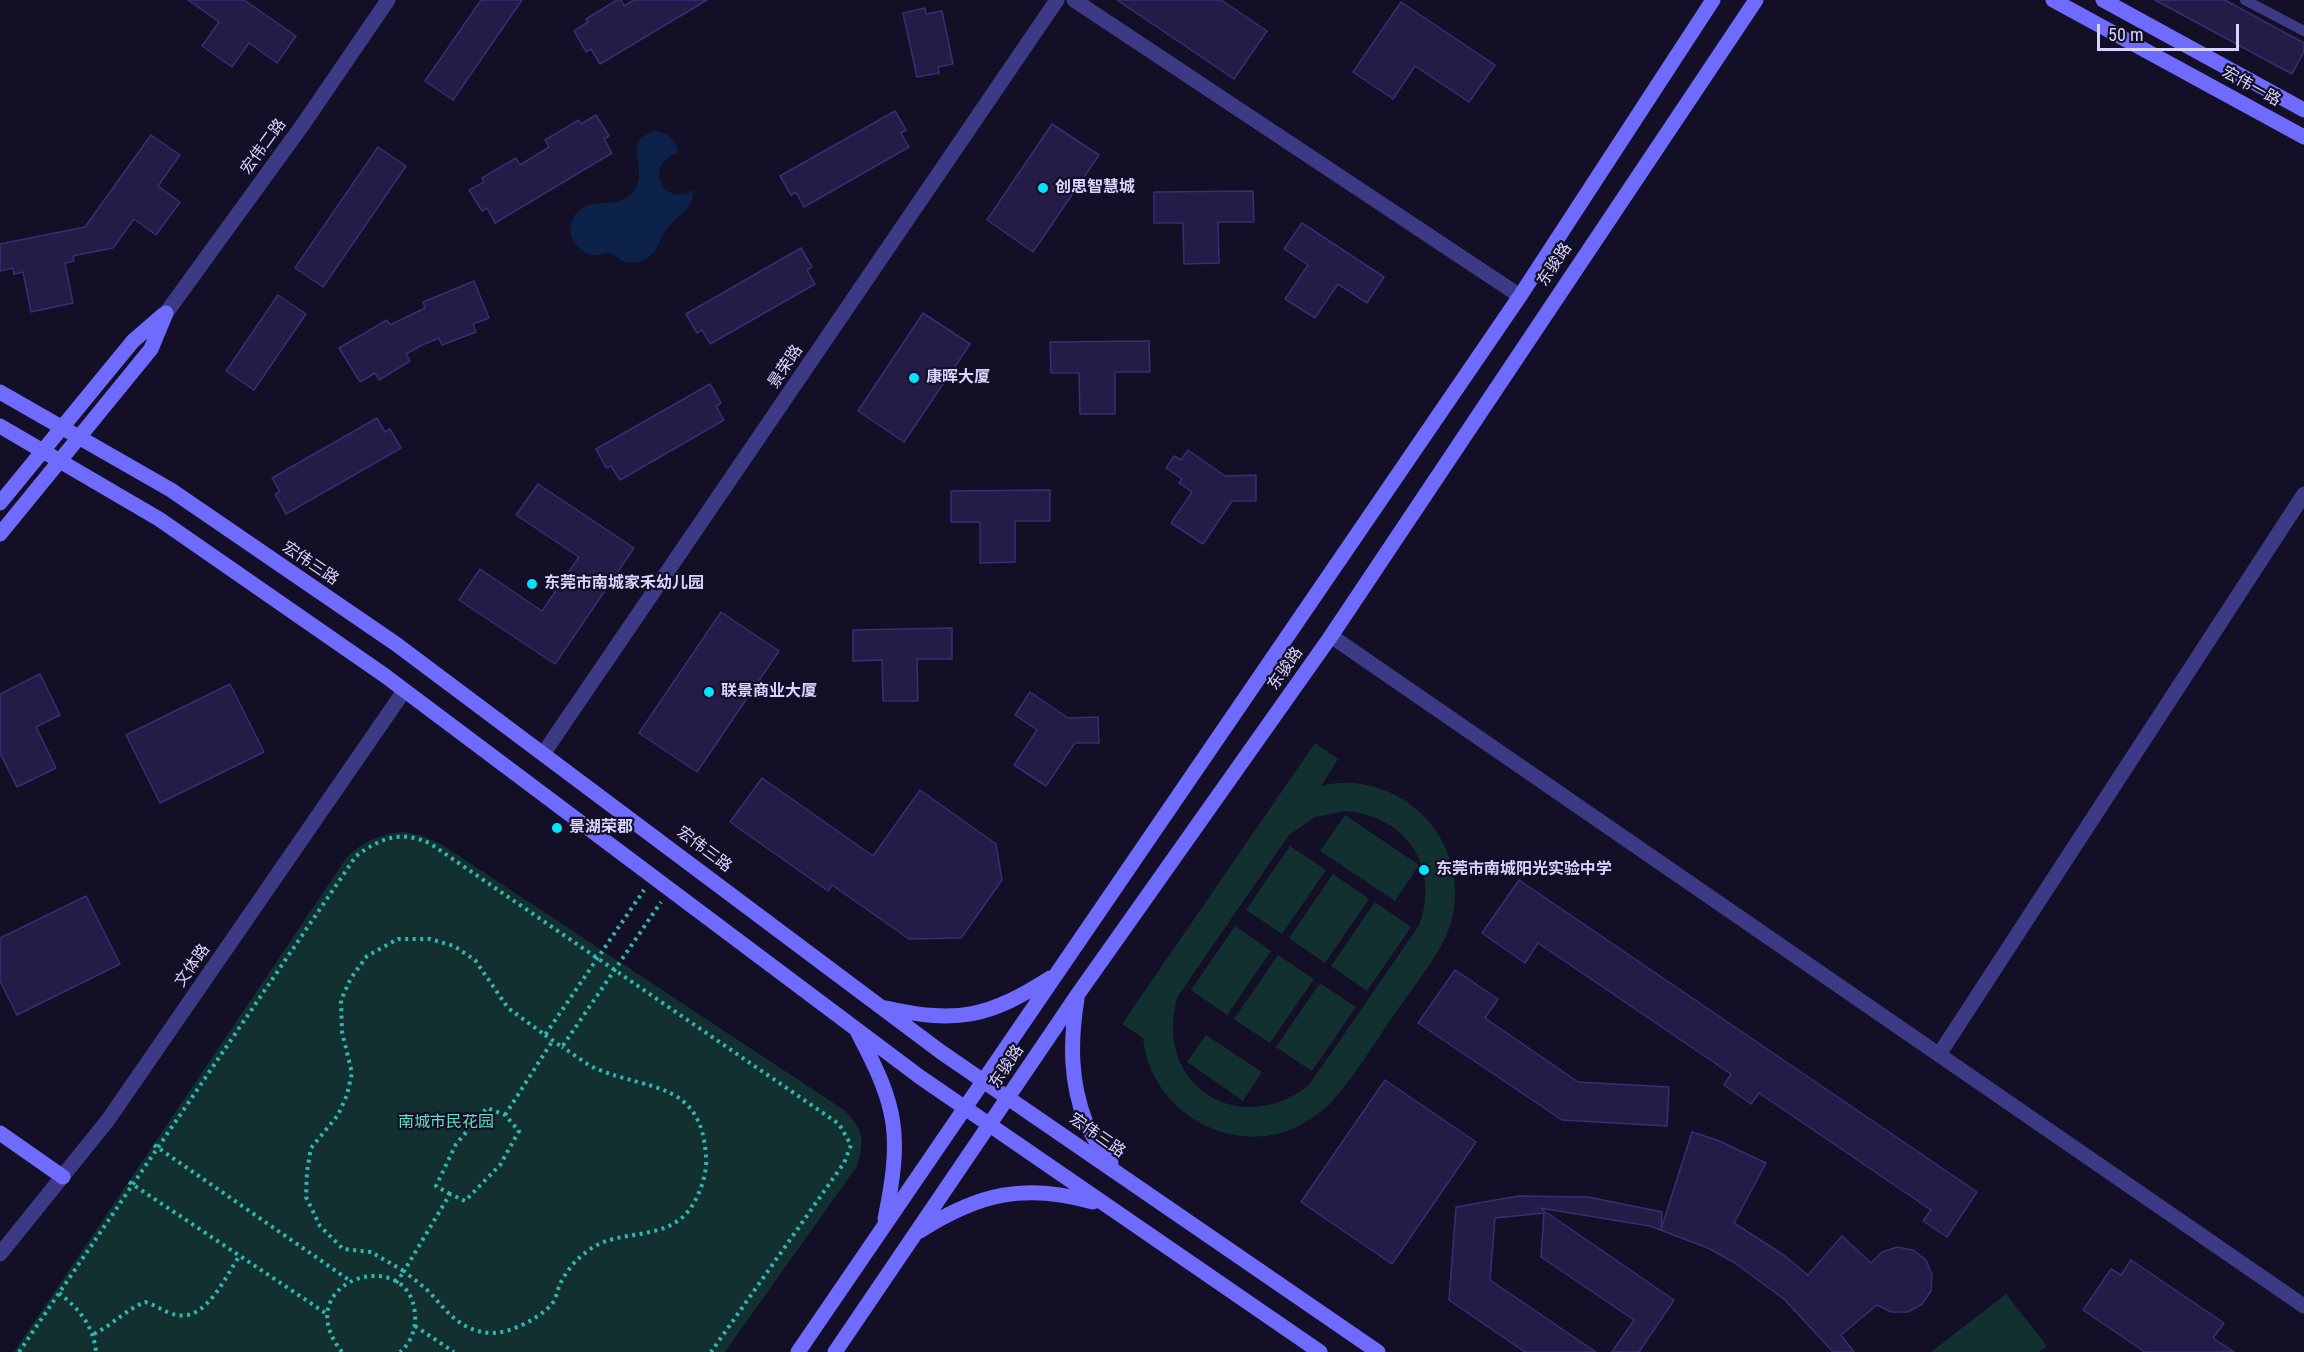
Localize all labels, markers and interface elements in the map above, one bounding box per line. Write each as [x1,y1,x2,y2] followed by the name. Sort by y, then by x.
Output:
[2100,12,2242,50] scale bar
[2108,24,2143,45] text: 50 m
[2218,63,2284,111] street label: 宏伟一路
[237,115,291,179] street label: 宏伟二路
[1055,178,1135,198] place label: 创思智慧城
[1036,181,1050,195] marker: 创思智慧城
[1534,240,1576,290] street label: 东骏路
[765,342,807,392] street label: 景荣路
[926,368,990,388] place label: 康晖大厦
[907,371,921,385] marker: 康晖大厦
[278,538,342,590] street label: 宏伟三路
[544,574,704,594] place label: 东莞市南城家禾幼儿园
[525,577,539,591] marker: 东莞市南城家禾幼儿园
[1264,644,1308,694] street label: 东骏路
[721,682,817,702] place label: 联景商业大厦
[702,685,716,699] marker: 联景商业大厦
[569,818,633,838] place label: 景湖荣郡
[550,821,564,835] marker: 景湖荣郡
[673,823,735,877] street label: 宏伟三路
[1436,860,1612,880] place label: 东莞市南城阳光实验中学
[1417,863,1431,877] marker: 东莞市南城阳光实验中学
[171,941,215,991] street label: 文体路
[986,1042,1028,1092] street label: 东骏路
[1065,1110,1129,1162] street label: 宏伟三路
[398,1113,494,1133] park label: 南城市民花园

